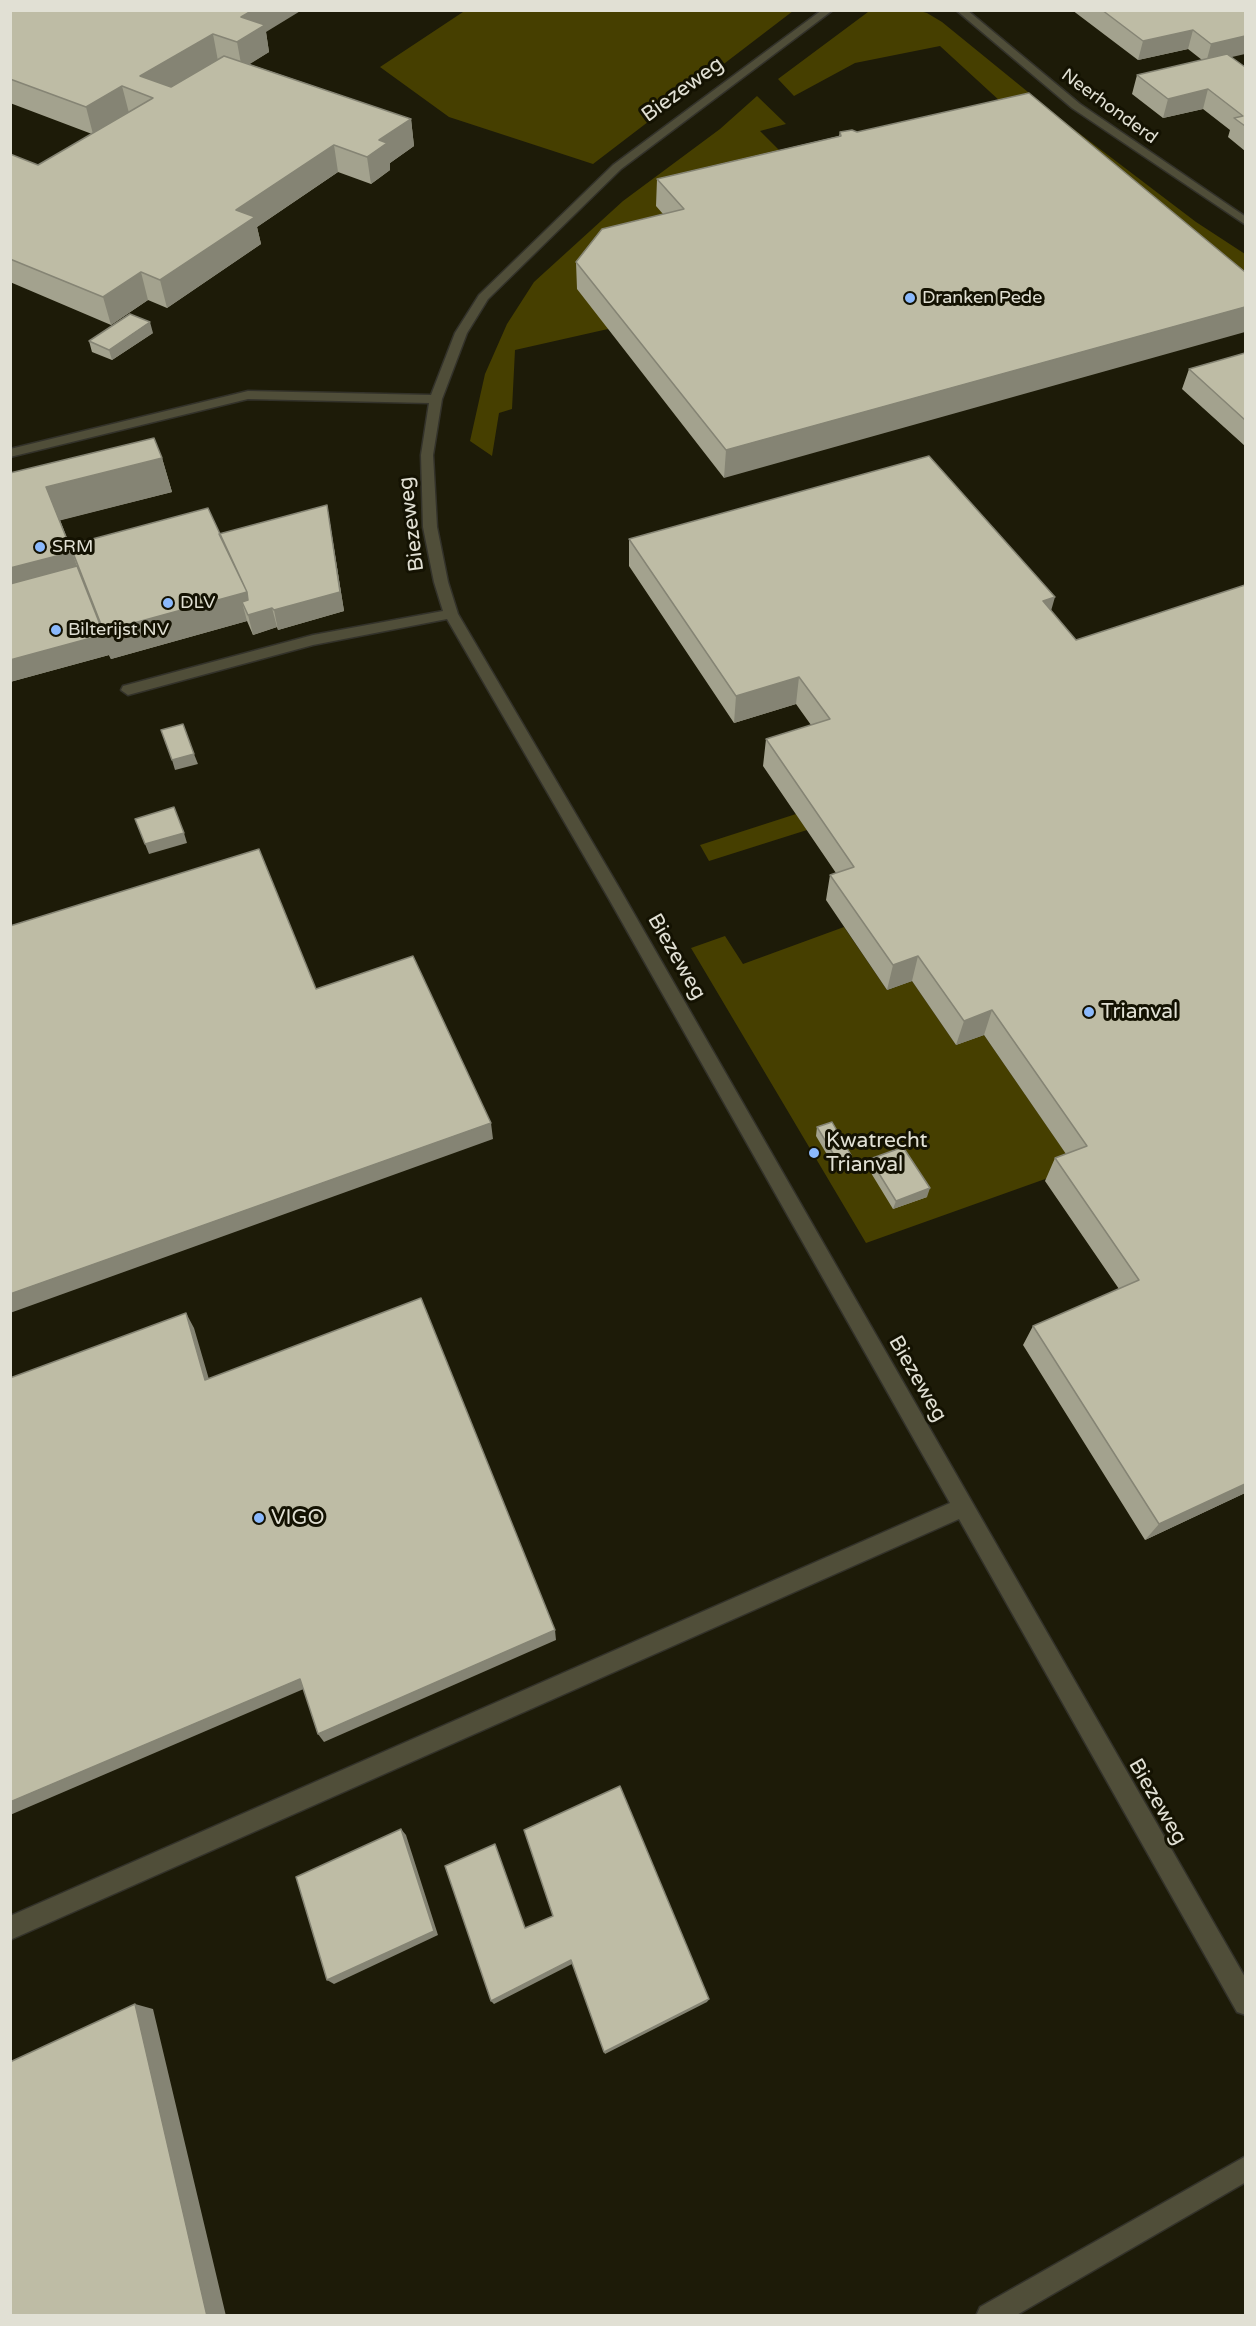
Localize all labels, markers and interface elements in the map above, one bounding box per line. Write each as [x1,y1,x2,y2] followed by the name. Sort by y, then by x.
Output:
[637,52,729,128] street label: Biezeweg
[1057,65,1161,149] street label: Neerhonderd
[922,287,1042,309] place label: Dranken Pede
[903,291,917,305] marker: Dranken Pede
[394,475,430,573] street label: Biezeweg
[52,536,93,558] place label: SRM
[33,540,47,554] marker: SRM
[180,592,215,614] place label: DLV
[161,596,175,610] marker: DLV
[68,619,169,641] place label: Bilterijst NV
[49,623,63,637] marker: Bilterijst NV
[641,909,711,1005] street label: Biezeweg
[1101,999,1178,1025] place label: Trianval
[1082,1005,1096,1019] marker: Trianval
[826,1128,928,1178] place label: Kwatrecht Trianval
[807,1146,821,1160] marker: Kwatrecht Trianval
[882,1331,952,1427] street label: Biezeweg
[271,1505,325,1531] place label: VIGO
[252,1511,266,1525] marker: VIGO
[1122,1754,1192,1850] street label: Biezeweg

